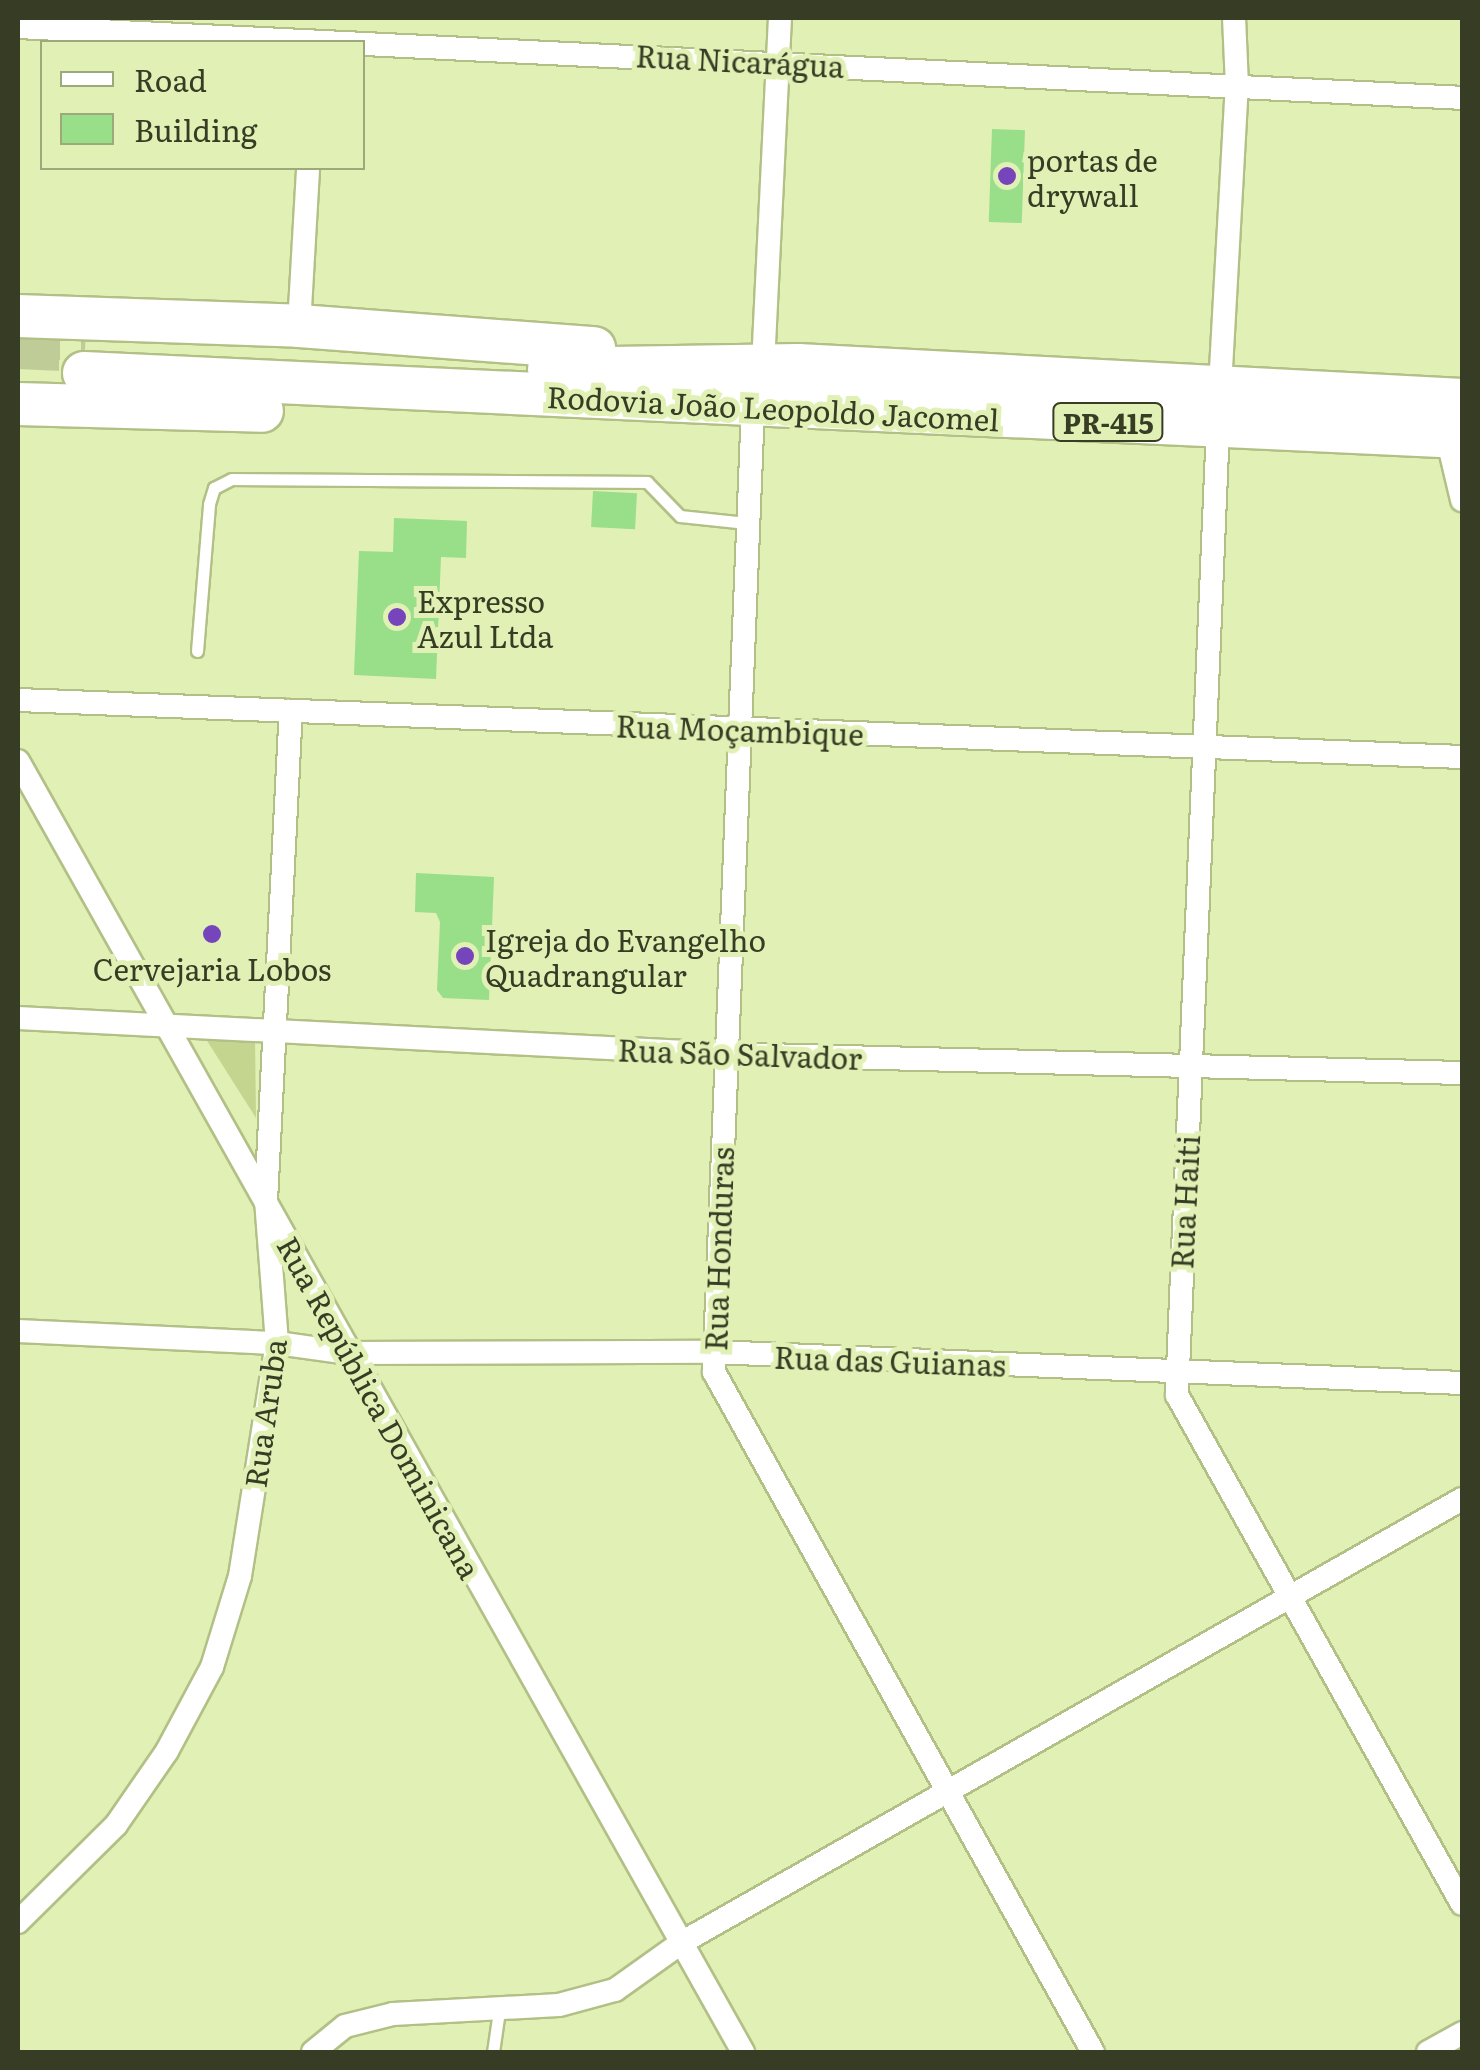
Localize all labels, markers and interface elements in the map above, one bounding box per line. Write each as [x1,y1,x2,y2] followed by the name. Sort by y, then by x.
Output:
[635,37,845,83] street label: Rua Nicarágua
[40,40,365,170] legend
[134,57,207,101] text: Road
[134,107,258,151] text: Building
[1027,141,1158,212] place label: portas de drywall
[996,165,1018,187] marker: portas de drywall
[546,377,1000,437] street label: Rodovia João Leopoldo Jacomel
[1050,399,1166,445] road number: PR-415
[417,582,553,652] place label: Expresso Azul Ltda
[386,606,408,628] marker: Expresso Azul Ltda
[615,707,865,751] street label: Rua Moçambique
[485,921,766,992] place label: Igreja do Evangelho Quadrangular
[201,923,223,945] marker: Cervejaria Lobos
[454,945,476,967] marker: Igreja do Evangelho Quadrangular
[93,950,331,986] place label: Cervejaria Lobos
[617,1031,863,1075] street label: Rua São Salvador
[1163,1134,1205,1270] street label: Rua Haiti
[696,1146,740,1352] street label: Rua Honduras
[271,1230,489,1584] street label: Rua República Dominicana
[236,1336,292,1490] street label: Rua Aruba
[773,1338,1007,1382] street label: Rua das Guianas

